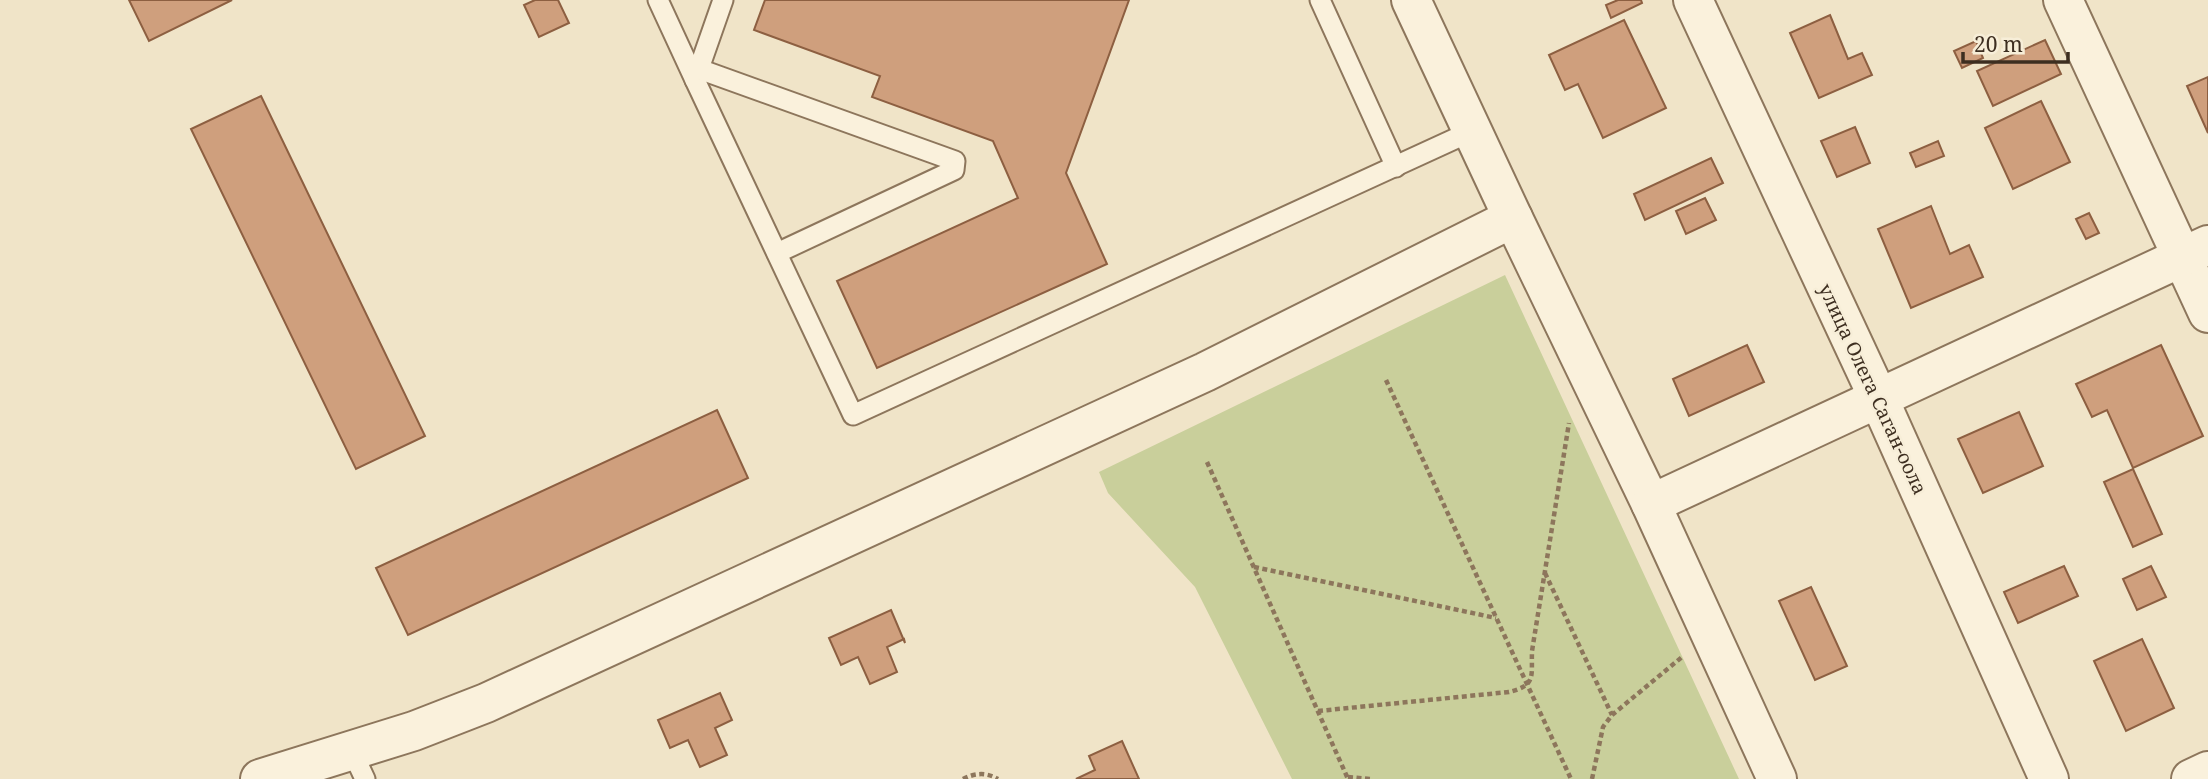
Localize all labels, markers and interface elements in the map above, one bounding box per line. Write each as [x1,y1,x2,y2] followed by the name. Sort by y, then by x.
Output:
[1963,21,2068,65] scale bar
[1974,30,2023,58] text: 20 m
[1813,279,1933,499] street label: улица Олега Саган-оола

